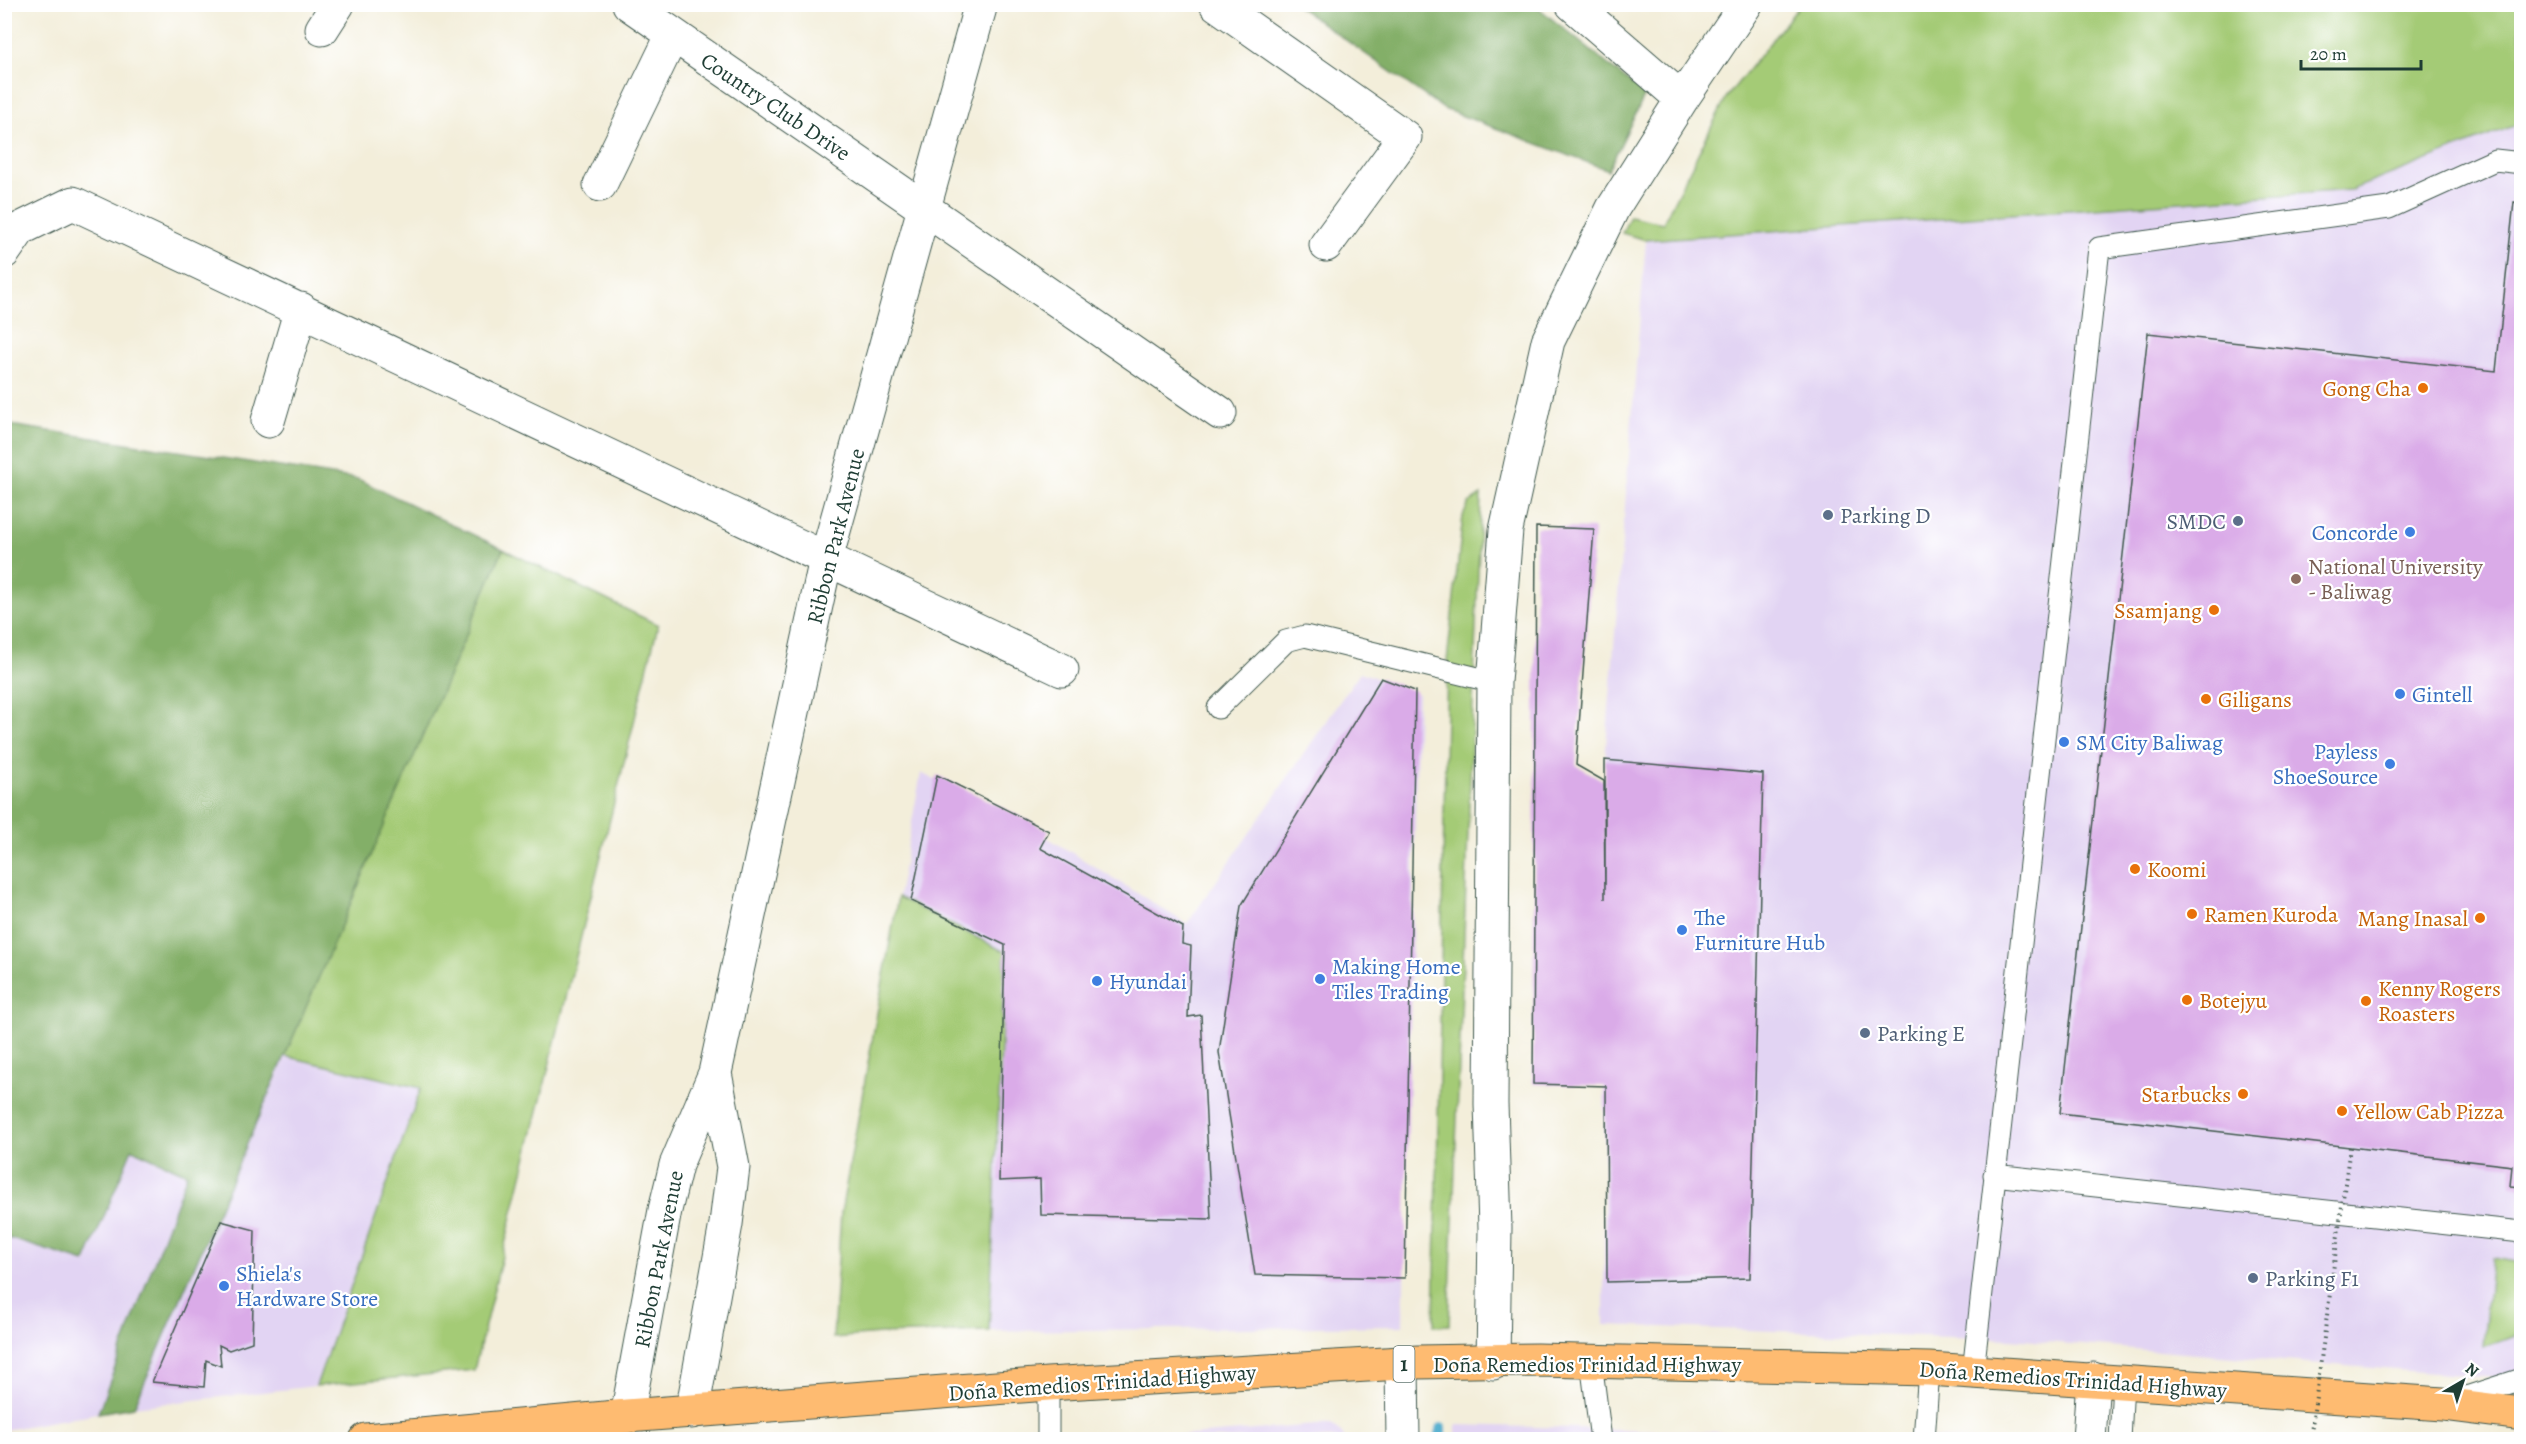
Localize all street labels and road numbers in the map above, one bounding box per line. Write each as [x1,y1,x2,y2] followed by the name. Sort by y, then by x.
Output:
[695,46,856,168] street label: Country Club Drive
[800,445,872,627] street label: Ribbon Park Avenue
[627,1168,691,1351] street label: Ribbon Park Avenue
[1394,1346,1414,1382] road number: 1
[1433,1350,1741,1380] street label: Doña Remedios Trinidad Highway
[1918,1354,2228,1406] street label: Doña Remedios Trinidad Highway
[947,1357,1257,1409] street label: Doña Remedios Trinidad Highway

